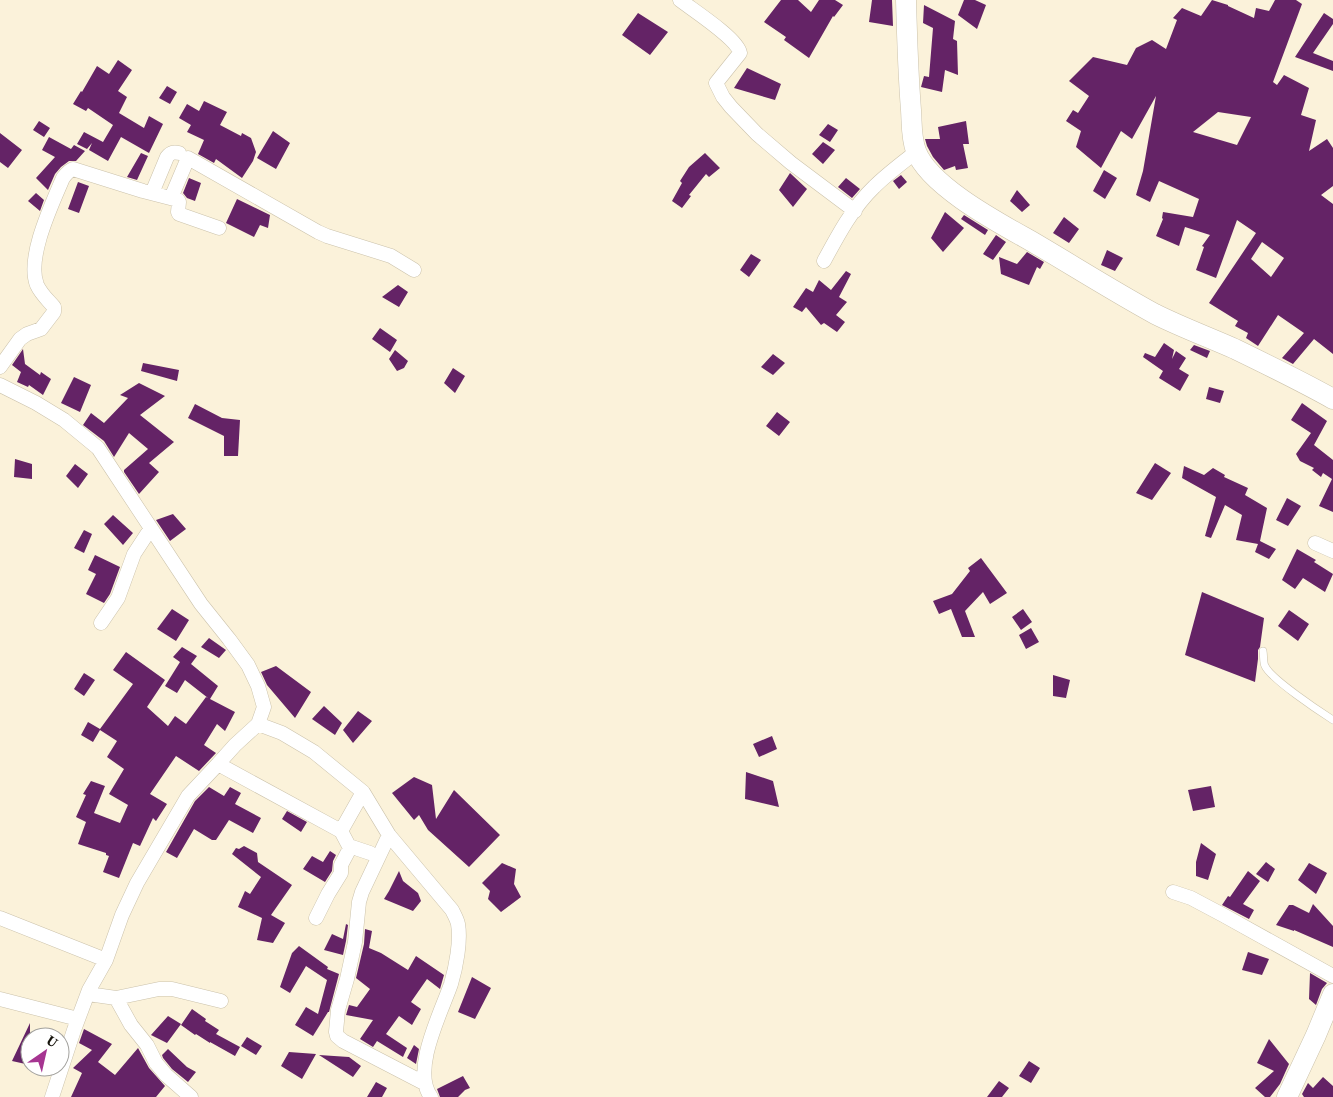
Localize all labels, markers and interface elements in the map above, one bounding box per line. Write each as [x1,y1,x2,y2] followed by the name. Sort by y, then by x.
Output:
[20,1027,70,1077] north arrow
[42,1030,62,1052] text: U

